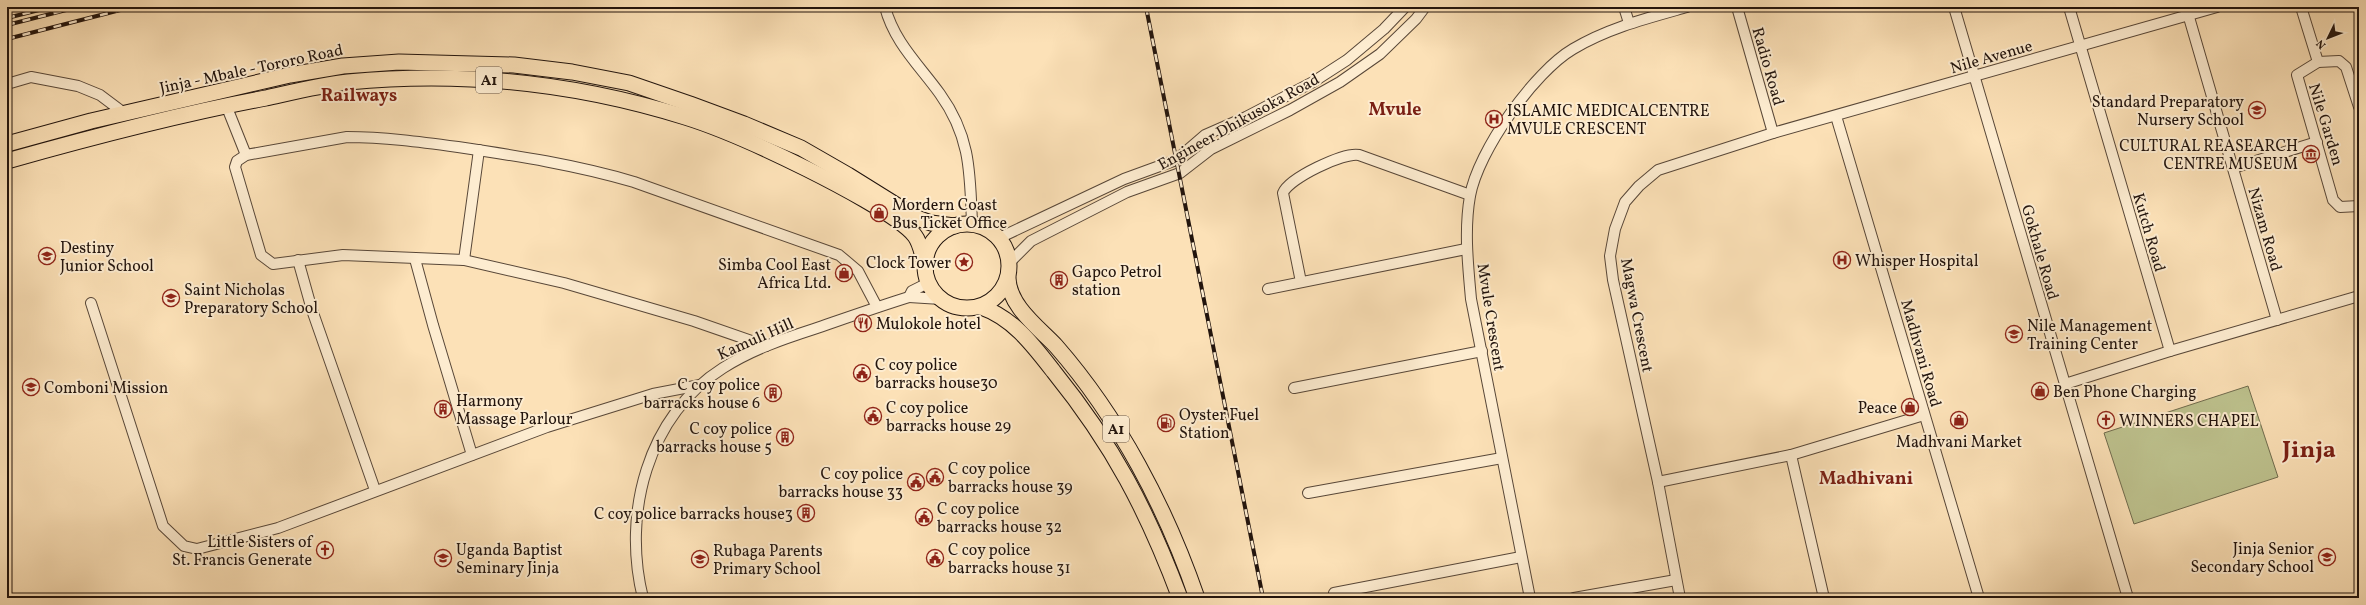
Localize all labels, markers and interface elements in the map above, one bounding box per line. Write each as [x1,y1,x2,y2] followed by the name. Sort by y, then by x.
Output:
[2308,18,2348,58] north arrow
[1745,25,1789,108] street label: Radio Road
[1948,36,2035,80] street label: Nile Avenue
[2314,36,2330,52] text: N
[158,40,345,100] street label: Jinja - Mbale - Tororo Road
[476,67,502,93] road number: A1
[1154,69,1324,176] street label: Engineer Dhikusoka Road
[2302,81,2348,168] street label: Nile Garden
[321,84,397,109] district label: Railways
[2092,92,2244,132] place label: Standard Preparatory Nursery School
[1369,98,1421,123] district label: Mvule
[2247,100,2267,120] school or university icon: Standard Preparatory Nursery School
[1507,101,1710,141] place label: ISLAMIC MEDICALCENTRE MVULE CRESCENT
[1484,109,1504,129] hospital icon: ISLAMIC MEDICALCENTRE MVULE CRESCENT
[2119,136,2298,176] place label: CULTURAL REASEARCH CENTRE MUSEUM
[2301,144,2321,164] museum icon: CULTURAL REASEARCH CENTRE MUSEUM
[2242,185,2287,274] street label: Nizam Road
[2126,191,2170,274] street label: Kutch Road
[892,195,1007,235] place label: Mordern Coast Bus Ticket Office
[2015,202,2063,303] street label: Gokhale Road
[869,203,889,223] shop icon: Mordern Coast Bus Ticket Office
[60,238,154,278] place label: Destiny Junior School
[37,246,57,266] school or university icon: Destiny Junior School
[1832,250,1852,270] hospital icon: Whisper Hospital
[1855,251,1979,273] place label: Whisper Hospital
[954,252,974,272] place icon: Clock Tower
[866,253,951,275] place label: Clock Tower
[718,255,831,295] place label: Simba Cool East Africa Ltd.
[1614,256,1658,375] street label: Magwa Crescent
[1072,262,1162,302] place label: Gapco Petrol station
[1471,262,1509,373] street label: Mvule Crescent
[834,263,854,283] shop icon: Simba Cool East Africa Ltd.
[1049,270,1069,290] building icon: Gapco Petrol station
[184,280,318,320] place label: Saint Nicholas Preparatory School
[161,288,181,308] school or university icon: Saint Nicholas Preparatory School
[1894,297,1946,410] street label: Madhvani Road
[714,313,798,366] street label: Kamuli Hill
[853,313,873,333] restaurant icon: Mulokole hotel
[876,314,981,336] place label: Mulokole hotel
[2027,316,2153,356] place label: Nile Management Training Center
[2004,324,2024,344] school or university icon: Nile Management Training Center
[875,355,998,395] place label: C coy police barracks house30
[852,363,872,383] public building icon: C coy police barracks house30
[644,375,760,415] place label: C coy police barracks house 6
[21,377,41,397] school or university icon: Comboni Mission
[44,378,168,400] place label: Comboni Mission
[2030,381,2050,401] shop icon: Ben Phone Charging
[2053,382,2196,404] place label: Ben Phone Charging
[763,383,783,403] building icon: C coy police barracks house 6
[456,391,573,431] place label: Harmony Massage Parlour
[1900,397,1920,417] shop icon: Peace
[886,398,1011,438] place label: C coy police barracks house 29
[1858,398,1897,420] place label: Peace
[433,399,453,419] building icon: Harmony Massage Parlour
[1179,405,1259,445] place label: Oyster Fuel Station
[863,406,883,426] public building icon: C coy police barracks house 29
[1949,410,1969,430] shop icon: Madhvani Market
[2096,410,2116,430] church icon: WINNERS CHAPEL
[2119,411,2259,433] place label: WINNERS CHAPEL
[1156,413,1176,433] fuel station icon: Oyster Fuel Station
[1103,416,1129,442] road number: A1
[656,419,772,459] place label: C coy police barracks house 5
[775,427,795,447] building icon: C coy police barracks house 5
[1896,432,2022,454] place label: Madhvani Market
[2281,434,2336,468] district label: Jinja
[948,459,1073,499] place label: C coy police barracks house 39
[778,464,903,504] place label: C coy police barracks house 33
[925,467,945,487] public building icon: C coy police barracks house 39
[1819,467,1913,492] district label: Madhivani
[906,472,926,492] public building icon: C coy police barracks house 33
[937,499,1062,539] place label: C coy police barracks house 32
[796,503,816,523] building icon: C coy police barracks house3
[594,504,793,526] place label: C coy police barracks house3
[914,507,934,527] public building icon: C coy police barracks house 32
[172,532,314,572] place label: Little Sisters of St. Francis Generate
[2191,539,2314,579] place label: Jinja Senior Secondary School
[315,540,335,560] church icon: Little Sisters of St. Francis Generate
[456,540,563,580] place label: Uganda Baptist Seminary Jinja
[948,540,1071,580] place label: C coy police barracks house 31
[713,541,823,581] place label: Rubaga Parents Primary School
[2317,547,2337,567] school or university icon: Jinja Senior Secondary School
[433,548,453,568] school or university icon: Uganda Baptist Seminary Jinja
[925,548,945,568] public building icon: C coy police barracks house 31
[690,549,710,569] school or university icon: Rubaga Parents Primary School

